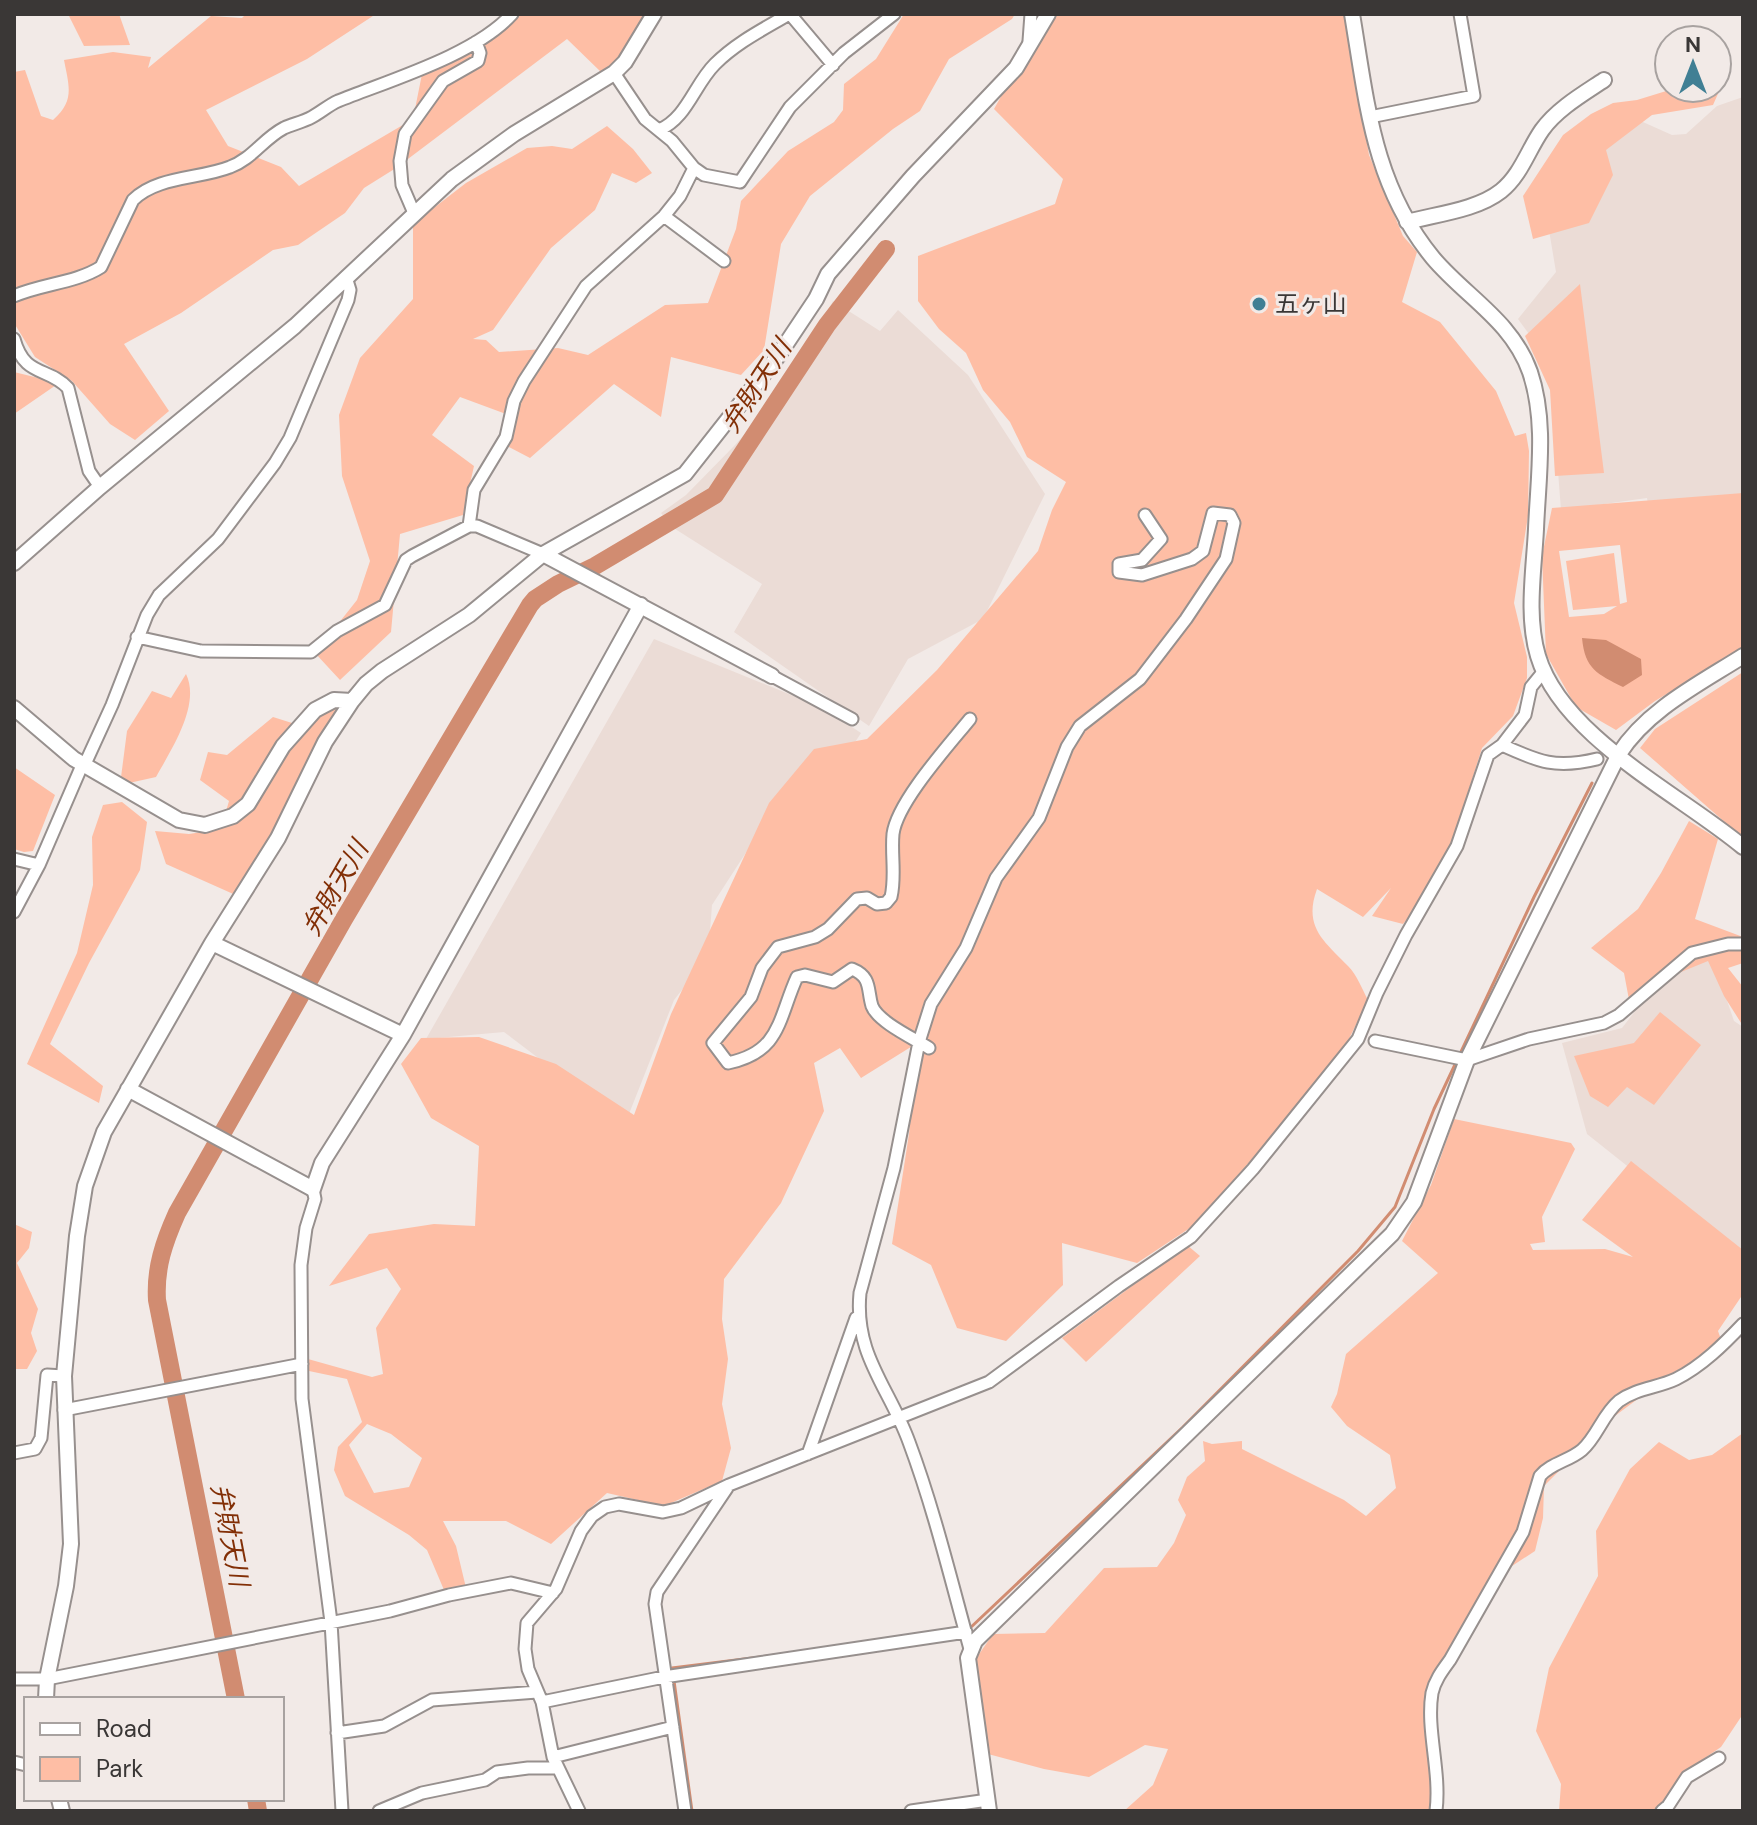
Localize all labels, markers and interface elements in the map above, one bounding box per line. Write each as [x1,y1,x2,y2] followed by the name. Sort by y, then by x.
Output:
[1653,24,1733,104] north arrow
[1685,30,1701,59] text: N
[1275,288,1347,319] place label: 五ヶ山
[1250,295,1268,313] marker: 五ヶ山
[713,331,800,439] water label: 弁財天川
[294,832,377,942] water label: 弁財天川
[203,1481,257,1592] water label: 弁財天川
[24,1697,284,1801] legend
[96,1713,152,1744] text: Road
[96,1753,143,1784] text: Park

